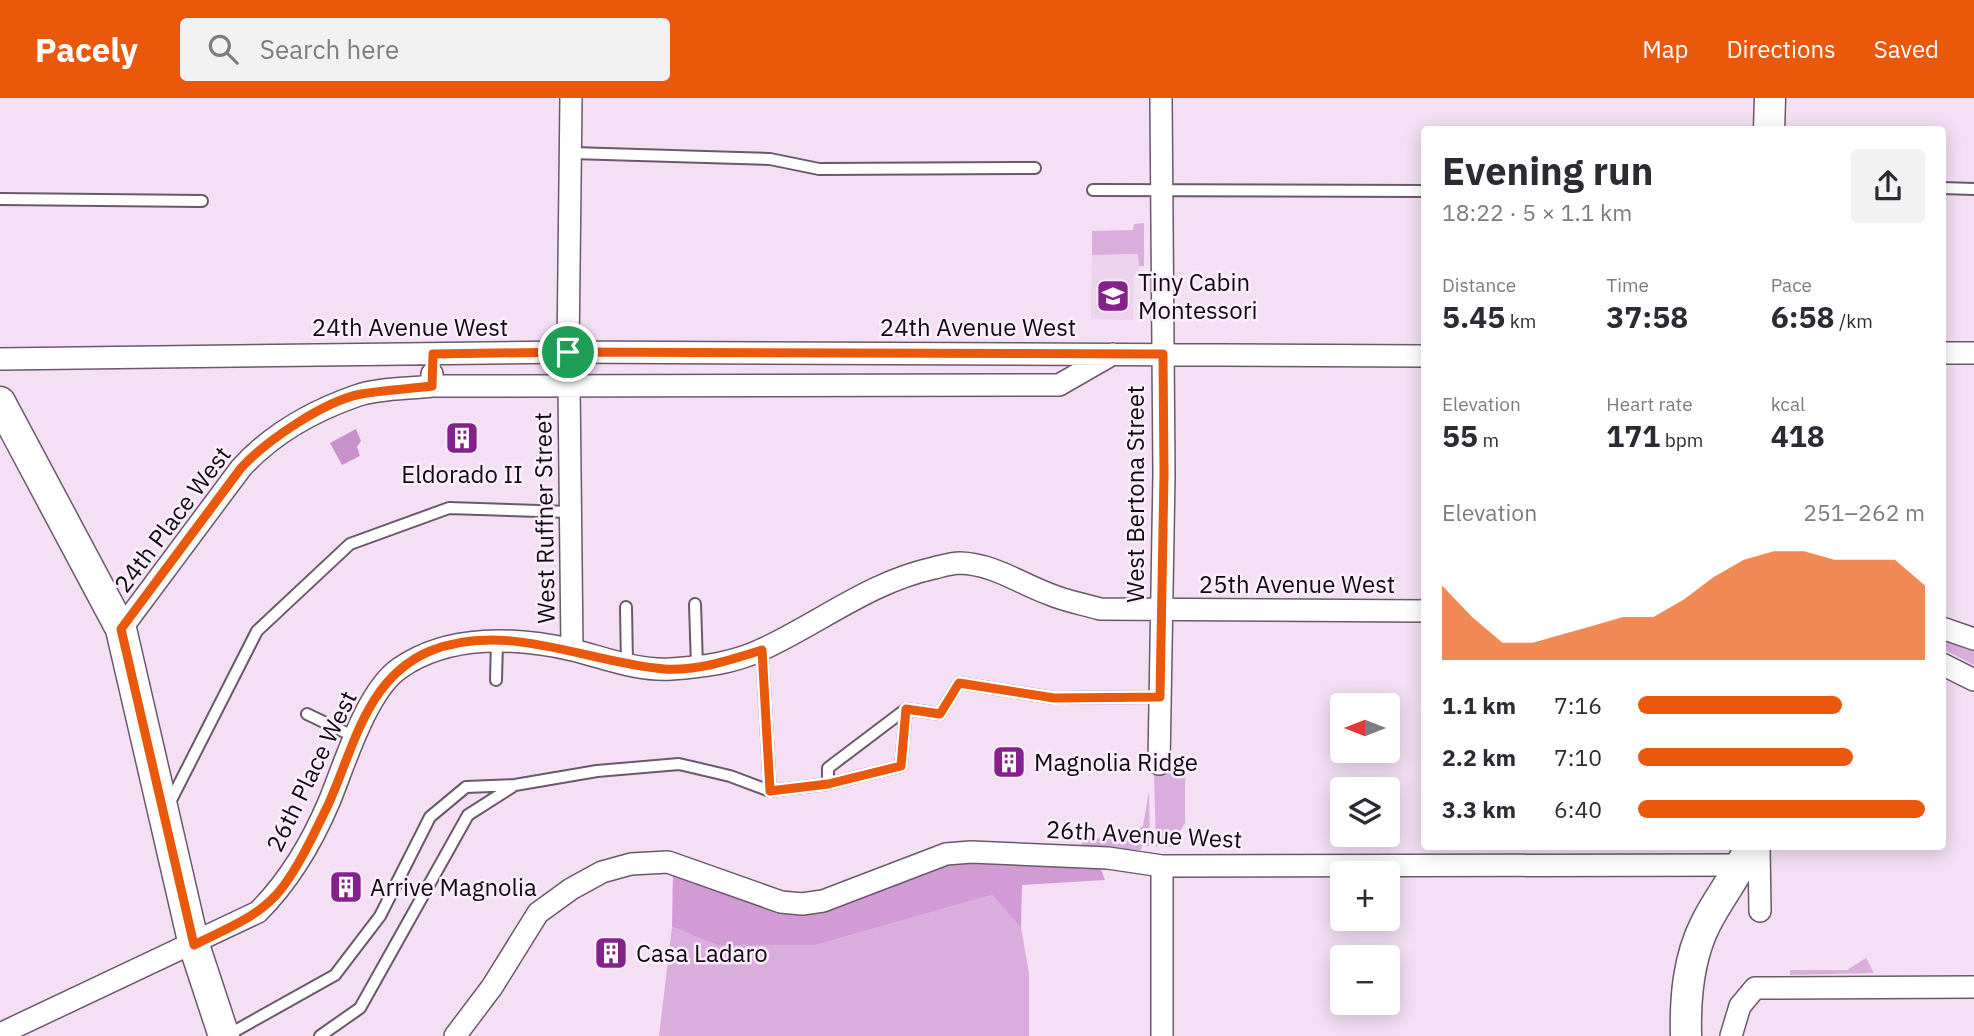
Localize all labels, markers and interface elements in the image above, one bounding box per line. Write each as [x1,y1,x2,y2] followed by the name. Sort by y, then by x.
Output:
[180,18,670,81] search box
[35,28,138,71] text: Pacely
[204,30,242,68] icon: search
[260,32,399,66] text: Search here
[1642,33,1688,65] text: Map
[1726,33,1836,65] text: Directions
[1874,33,1939,65] text: Saved
[1442,146,1653,195] text: Evening run
[1851,149,1925,223] button: share
[1442,197,1632,227] text: 18:22 · 5 × 1.1 km
[1138,266,1258,326] place label: Tiny Cabin Montessori
[1442,273,1516,297] text: Distance
[1606,273,1649,297] text: Time
[1771,273,1812,297] text: Pace
[1094,277,1132,315] school or university icon: Tiny Cabin Montessori
[1442,297,1505,336] text: 5.45
[1606,297,1688,336] text: 37:58
[1771,297,1835,336] text: 6:58
[1505,309,1536,333] text: km
[1835,309,1873,333] text: /km
[312,311,508,343] street label: 24th Avenue West
[880,311,1076,343] street label: 24th Avenue West
[538,322,598,382] pin
[549,333,587,371] icon: arrive
[1119,385,1151,603] street label: West Bertona Street
[1442,392,1521,416] text: Elevation
[1606,392,1693,416] text: Heart rate
[1771,392,1805,416] text: kcal
[526,412,562,624] street label: West Ruffner Street
[1442,416,1478,455] text: 55
[1606,416,1660,455] text: 171
[1771,416,1825,455] text: 418
[443,419,481,457] building icon: Eldorado II
[1478,428,1499,452] text: m
[1660,428,1703,452] text: bpm
[106,439,238,599] street label: 24th Place West
[401,458,523,490] place label: Eldorado II
[1442,497,1537,527] text: Elevation
[1803,497,1925,527] text: 251–262 m
[1199,568,1395,600] street label: 25th Avenue West
[258,685,364,857] street label: 26th Place West
[1442,690,1516,720] text: 1.1 km
[1554,690,1602,720] text: 7:16
[1330,693,1400,763] north arrow
[1330,693,1400,1015] map controls
[1442,742,1516,772] text: 2.2 km
[1554,742,1602,772] text: 7:10
[990,743,1028,781] building icon: Magnolia Ridge
[1034,746,1198,778] place label: Magnolia Ridge
[1330,777,1400,847] button: layers
[1442,794,1516,824] text: 3.3 km
[1554,794,1602,824] text: 6:40
[1045,813,1243,855] street label: 26th Avenue West
[1330,861,1400,931] button: +
[327,868,365,906] building icon: Arrive Magnolia
[370,871,537,903] place label: Arrive Magnolia
[592,934,630,972] building icon: Casa Ladaro
[636,937,768,969] place label: Casa Ladaro
[1330,945,1400,1015] button: −

